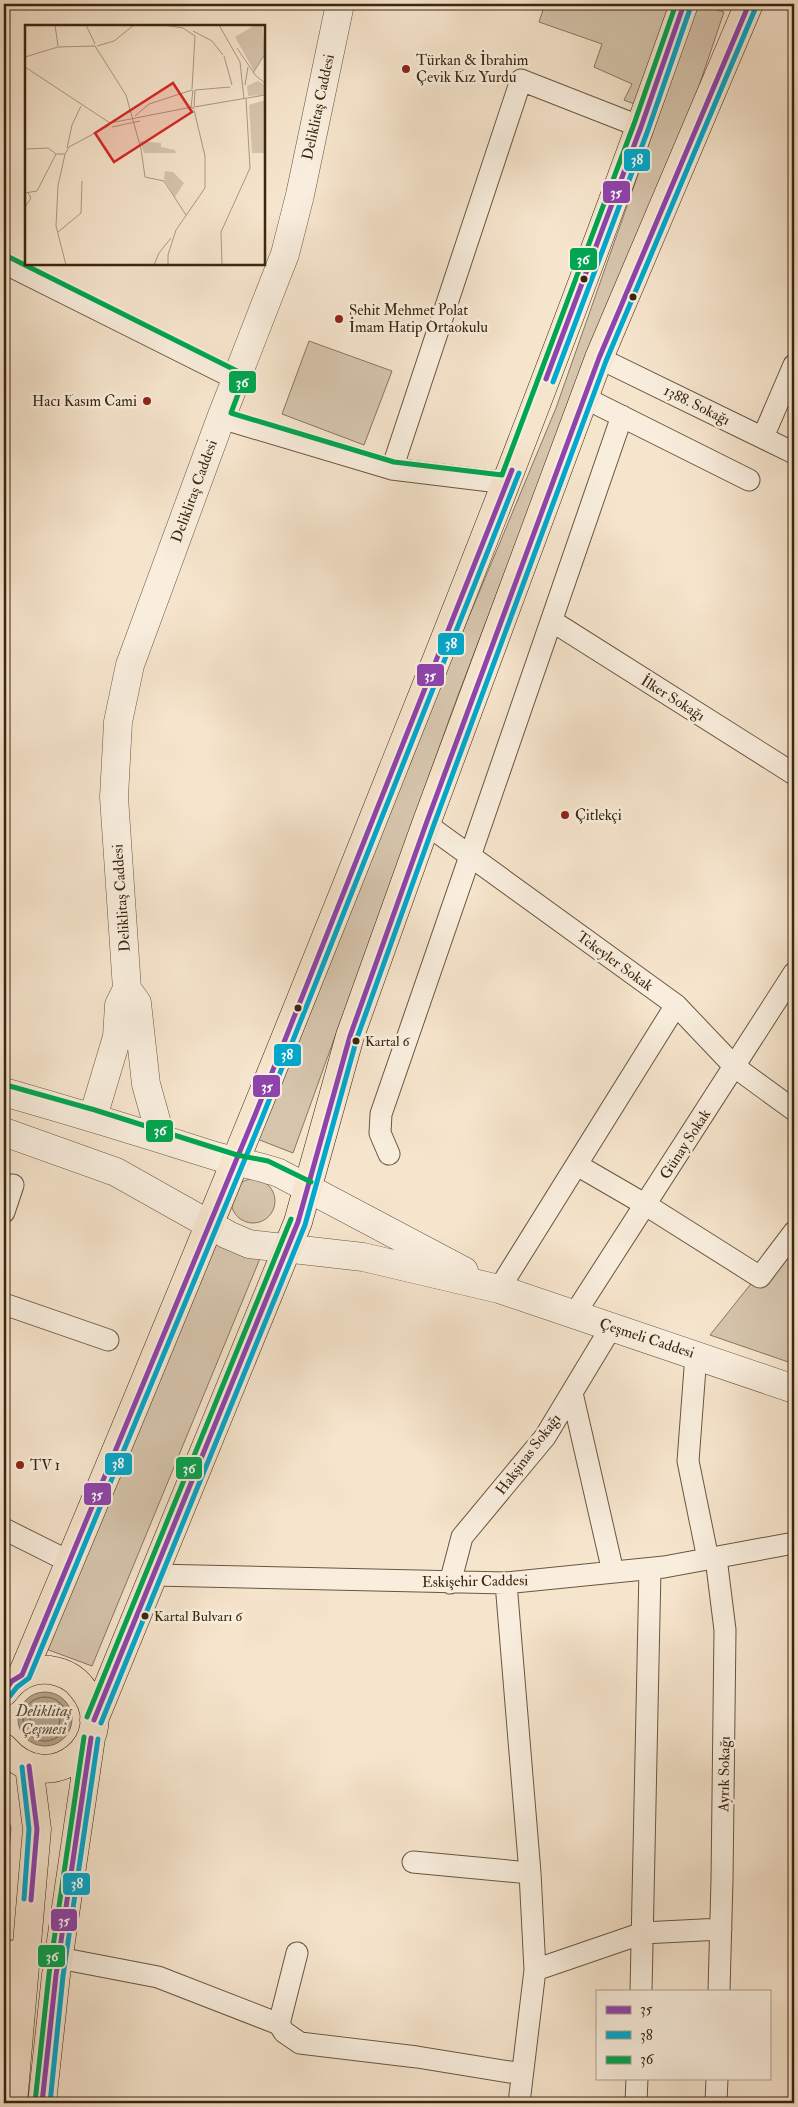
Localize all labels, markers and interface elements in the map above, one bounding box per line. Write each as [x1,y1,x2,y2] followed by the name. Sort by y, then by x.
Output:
[25,25,265,265] inset map
[416,50,529,87] place label: Türkan & İbrahim Çevik Kız Yurdu
[298,52,339,162] street label: Deliklitaş Caddesi
[400,63,412,75] marker: Türkan & İbrahim Çevik Kız Yurdu
[623,148,651,172] line badge: 38
[631,151,643,168] text: 38
[602,180,631,204] line badge: 35
[610,184,623,201] text: 35
[569,247,598,271] line badge: 36
[577,251,590,268] text: 36
[579,274,589,284] unlabelled marker
[628,292,638,302] unlabelled marker
[349,301,488,338] place label: Şehit Mehmet Polat İmam Hatip Ortaokulu
[333,313,345,325] marker: Şehit Mehmet Polat İmam Hatip Ortaokulu
[228,370,257,394] line badge: 36
[236,374,249,391] text: 36
[661,381,733,430] street label: 1388. Sokağı
[32,392,137,411] place label: Hacı Kasım Cami
[141,395,153,407] marker: Hacı Kasım Cami
[167,437,222,545] street label: Deliklitaş Caddesi
[437,632,465,656] line badge: 38
[445,635,457,652] text: 38
[416,663,445,687] line badge: 35
[424,667,437,684] text: 35
[637,670,709,726] street label: İlker Sokağı
[575,806,622,825] place label: Çitlekçi
[559,809,571,821] marker: Çitlekçi
[108,844,135,952] street label: Deliklitaş Caddesi
[573,927,657,996] street label: Tekeyler Sokak
[293,1003,303,1013] unlabelled marker
[365,1033,411,1050] place label: Kartal 6
[351,1036,361,1046] marker: Kartal 6
[273,1043,302,1067] line badge: 38
[281,1046,293,1063] text: 38
[252,1074,281,1098] line badge: 35
[261,1078,274,1095] text: 35
[656,1106,715,1183] street label: Günay Sokak
[145,1119,174,1143] line badge: 36
[154,1122,167,1139] text: 36
[597,1314,697,1363] street label: Çeşmeli Caddesi
[492,1410,565,1499] street label: Hakşinas Sokağı
[104,1452,133,1476] line badge: 38
[112,1455,124,1472] text: 38
[30,1456,60,1475] place label: TV 1
[175,1456,203,1480] line badge: 36
[14,1459,26,1471] marker: TV 1
[183,1460,196,1477] text: 36
[83,1482,112,1506] line badge: 35
[91,1486,104,1503] text: 35
[422,1571,528,1592] street label: Eskişehir Caddesi
[154,1608,243,1625] place label: Kartal Bulvarı 6
[140,1611,150,1621] marker: Kartal Bulvarı 6
[15,1701,73,1739] water label: Deliklitaş Çeşmesi
[714,1736,735,1813] street label: Ayrık Sokağı
[62,1872,91,1896] line badge: 38
[71,1875,83,1892] text: 38
[50,1908,78,1932] line badge: 35
[58,1912,71,1929] text: 35
[37,1944,66,1968] line badge: 36
[46,1948,59,1965] text: 36
[596,1990,770,2080] legend
[640,2000,653,2019] text: 35
[640,2026,653,2045] text: 38
[640,2050,655,2069] text: 36

